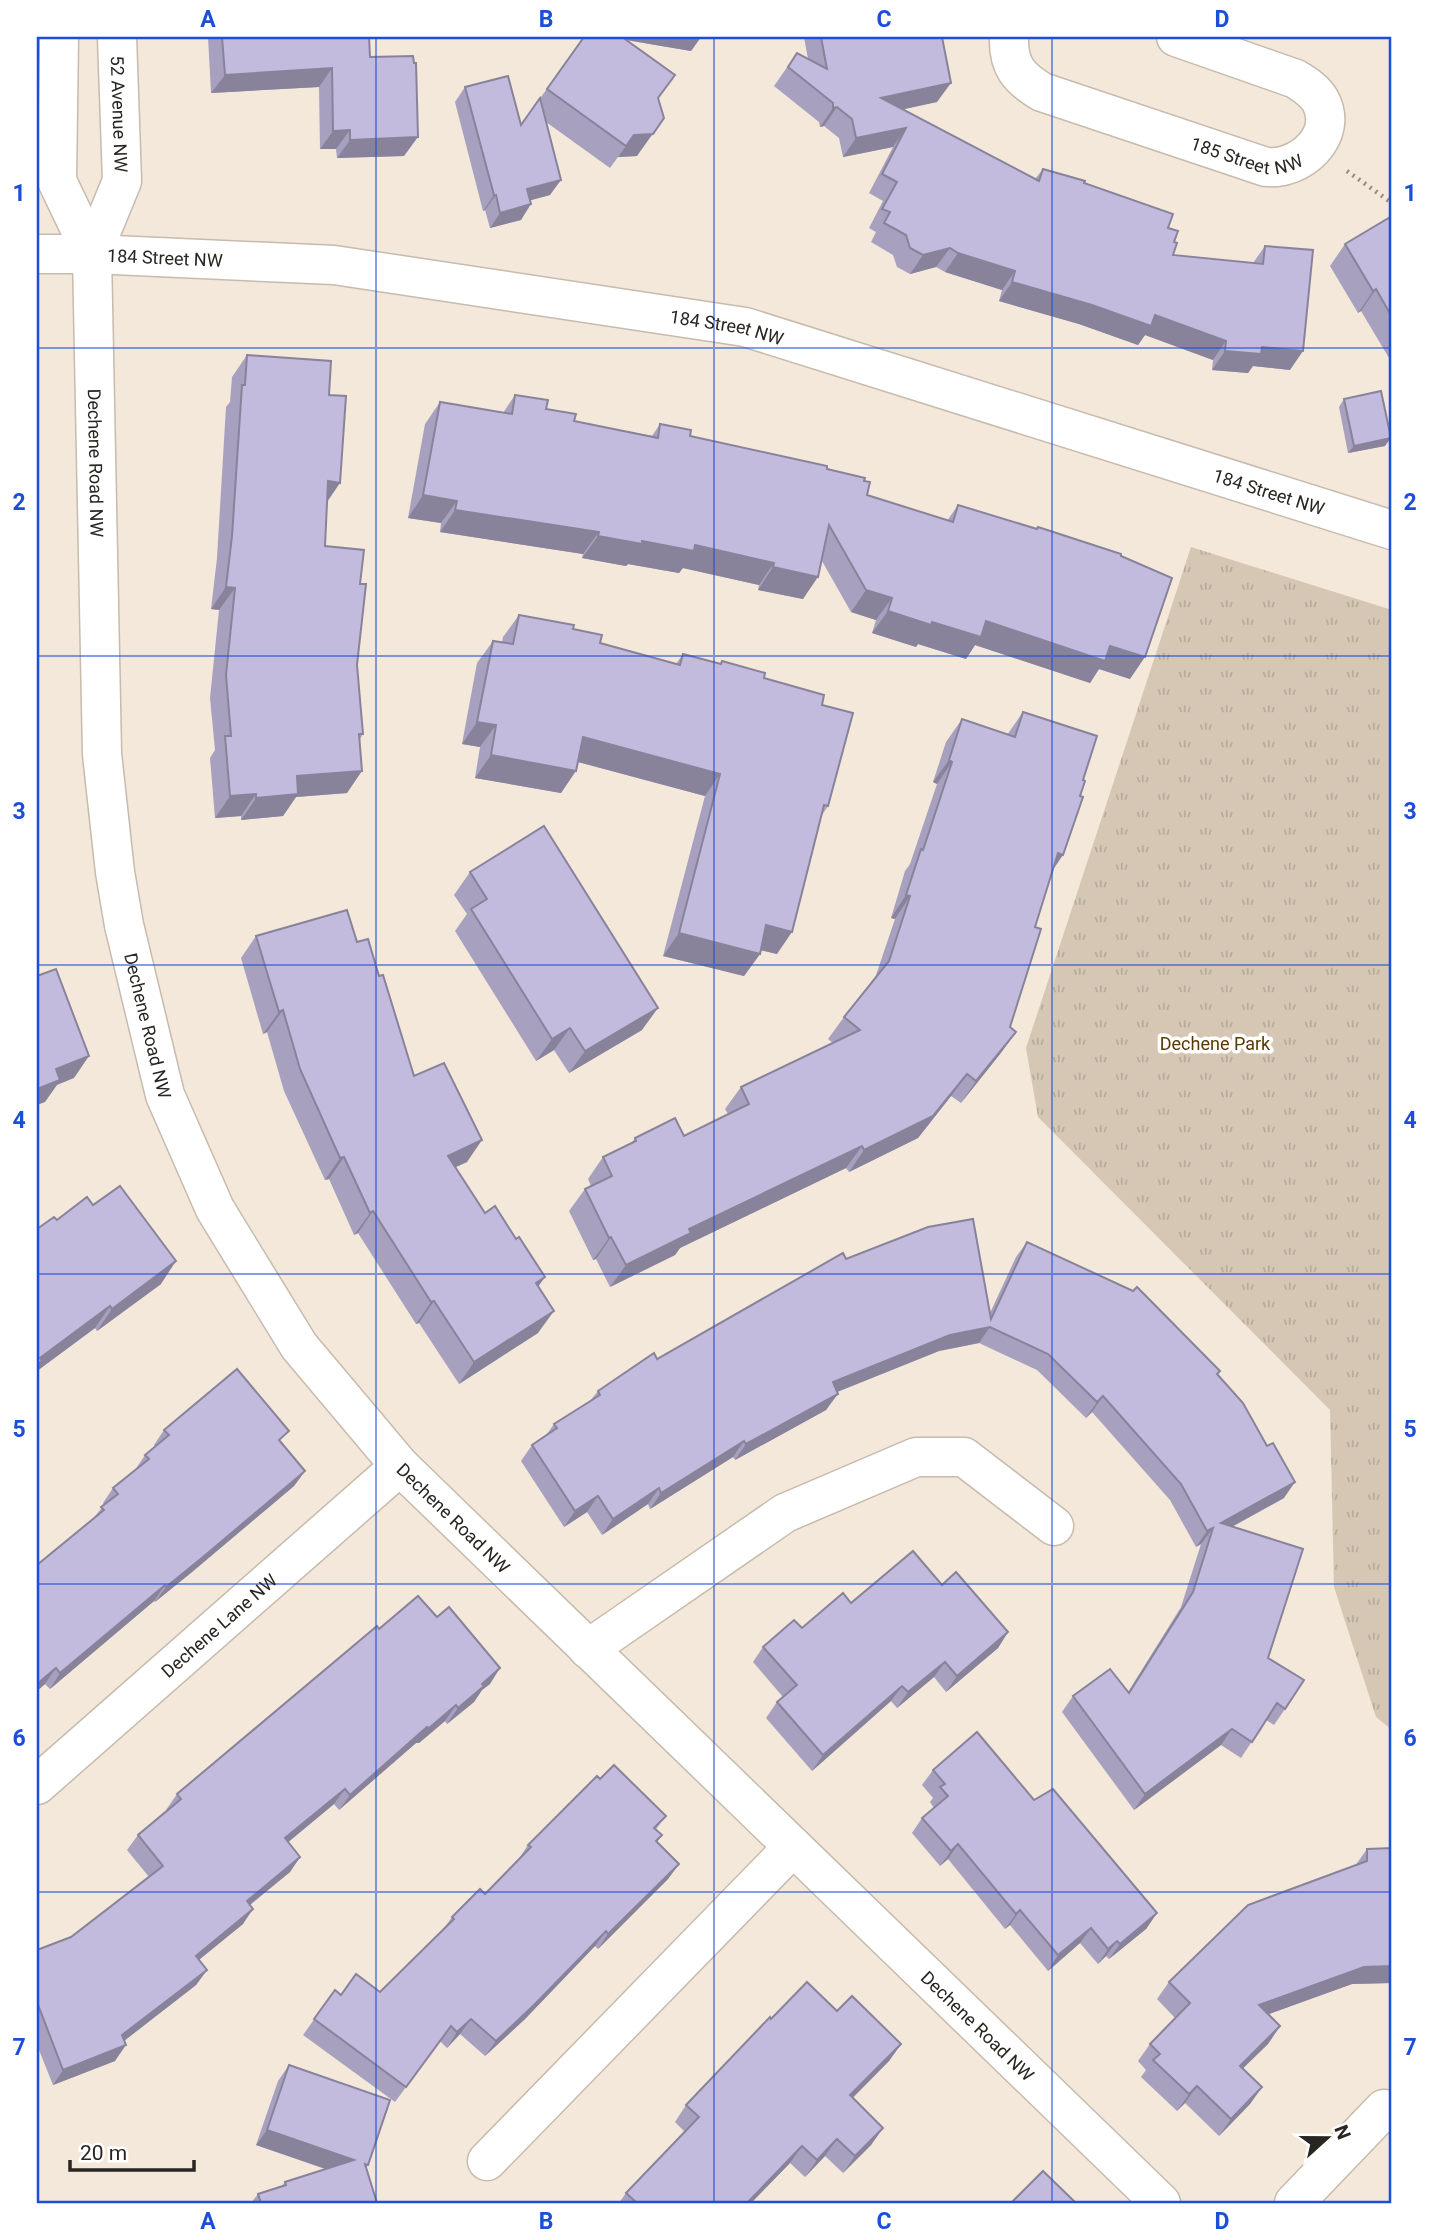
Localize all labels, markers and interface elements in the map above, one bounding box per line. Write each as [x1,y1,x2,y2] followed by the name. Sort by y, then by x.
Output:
[200,6,216,33] text: A
[539,6,553,33] text: B
[876,6,892,33] text: C
[1215,6,1229,33] text: D
[107,55,132,173] street label: 52 Avenue NW
[1188,132,1306,178] street label: 185 Street NW
[12,180,26,207] text: 1
[1403,180,1417,207] text: 1
[107,244,223,270] street label: 184 Street NW
[669,305,786,349] street label: 184 Street NW
[84,388,108,538] street label: Dechene Road NW
[1211,464,1327,519] street label: 184 Street NW
[12,489,26,516] text: 2
[1403,489,1417,516] text: 2
[12,798,26,825] text: 3
[1403,798,1417,825] text: 3
[121,951,176,1100] street label: Dechene Road NW
[1160,1033,1271,1054] park label: Dechene Park
[12,1107,26,1134] text: 4
[1403,1107,1417,1134] text: 4
[12,1416,26,1443] text: 5
[1403,1416,1417,1443] text: 5
[393,1459,514,1577] street label: Dechene Road NW
[157,1569,281,1681] street label: Dechene Lane NW
[12,1725,26,1752] text: 6
[1403,1725,1417,1752] text: 6
[917,1966,1039,2085] street label: Dechene Road NW
[12,2034,26,2061] text: 7
[1403,2034,1417,2061] text: 7
[1292,2104,1362,2174] north arrow
[1329,2122,1356,2142] text: N
[70,2128,194,2172] scale bar
[80,2141,127,2165] text: 20 m
[200,2208,216,2235] text: A
[539,2208,553,2235] text: B
[876,2208,892,2235] text: C
[1215,2208,1229,2235] text: D

